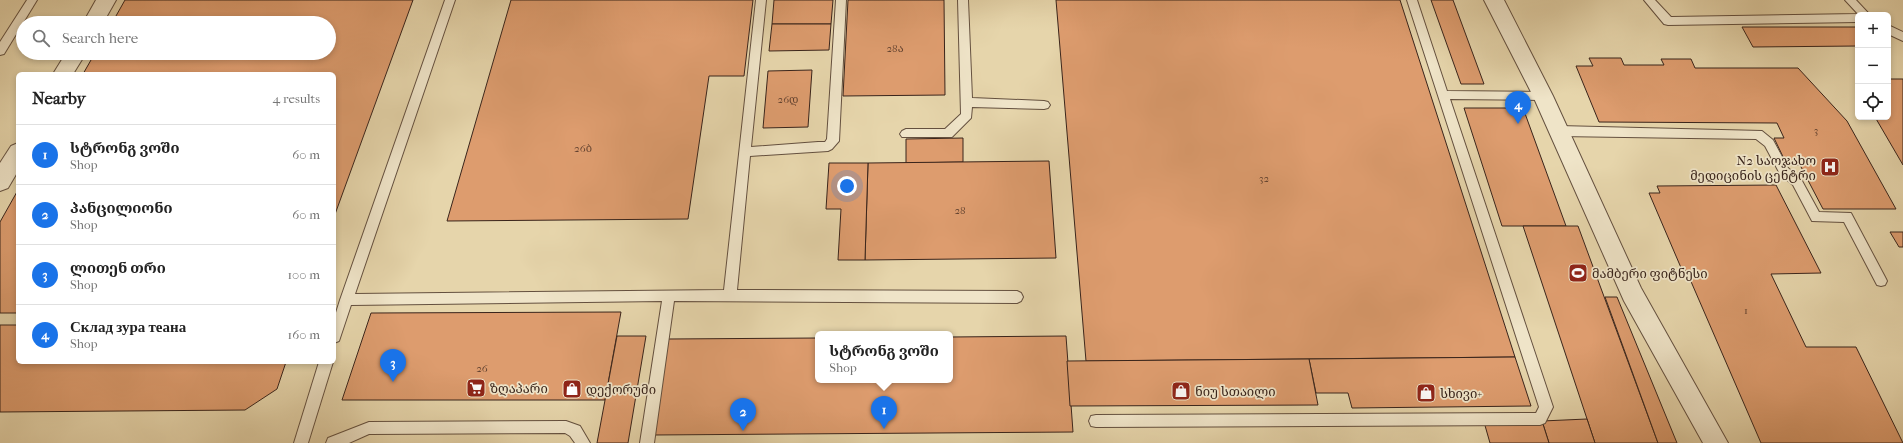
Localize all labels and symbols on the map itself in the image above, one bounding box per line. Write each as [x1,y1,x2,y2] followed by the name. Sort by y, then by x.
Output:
[886,42,904,55] house number: 28ა
[1505,91,1531,124] pin: 4
[777,93,799,106] house number: 26დ
[1814,124,1818,137] house number: 3
[574,142,592,155] house number: 26ბ
[1690,153,1816,183] place label: N2 საოჯახო მედიცინის ცენტრი
[1819,156,1841,178] hospital icon: N2 საოჯახო მედიცინის ცენტრი
[1259,172,1269,185] house number: 32
[837,176,857,196] your location
[954,204,966,217] house number: 28
[1567,262,1589,284] sports icon: მამბერი ფიტნესი
[1592,266,1708,281] place label: მამბერი ფიტნესი
[1744,304,1748,317] house number: 1
[380,349,406,382] pin: 3
[476,362,488,375] house number: 26
[465,377,487,399] supermarket icon: ზღაპარი
[561,378,583,400] shop icon: დექორუმი
[1170,380,1192,402] shop icon: ნიუ სთაილი
[490,381,548,396] place label: ზღაპარი
[586,382,656,397] place label: დექორუმი
[1415,382,1437,404] shop icon: სხივი+
[1195,384,1276,399] place label: ნიუ სთაილი
[1440,386,1483,401] place label: სხივი+
[871,396,897,429] pin: 1
[730,398,756,431] pin: 2

